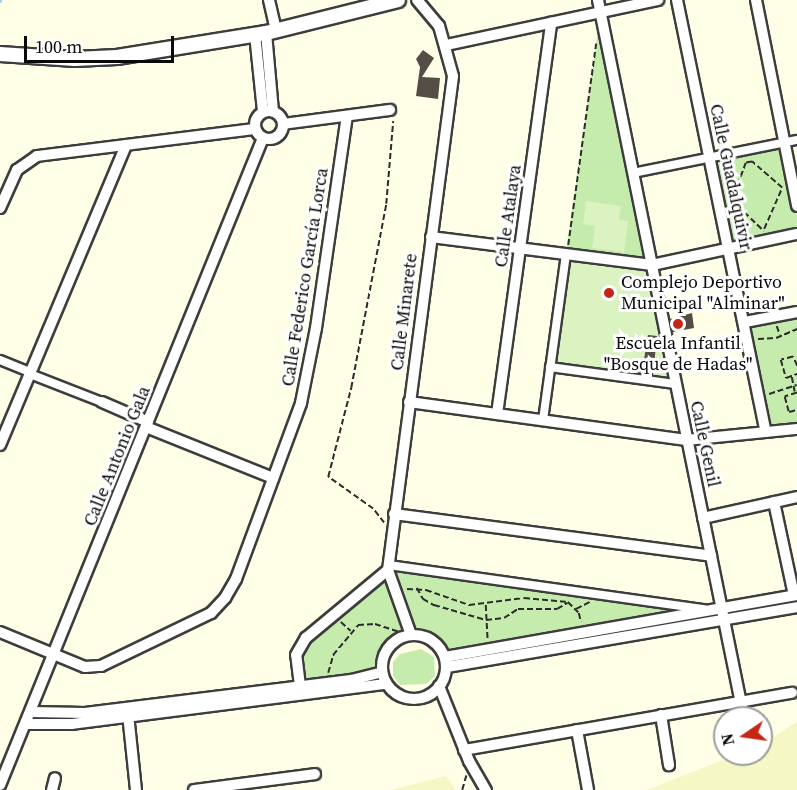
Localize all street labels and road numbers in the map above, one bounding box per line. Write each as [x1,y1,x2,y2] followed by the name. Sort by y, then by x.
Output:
[705,102,757,252] street label: Calle Guadalquivir
[490,163,526,269] street label: Calle Atalaya
[277,166,333,388] street label: Calle Federico García Lorca
[386,252,422,372] street label: Calle Minarete
[79,383,155,529] street label: Calle Antonio Gala
[685,399,725,489] street label: Calle Genil

